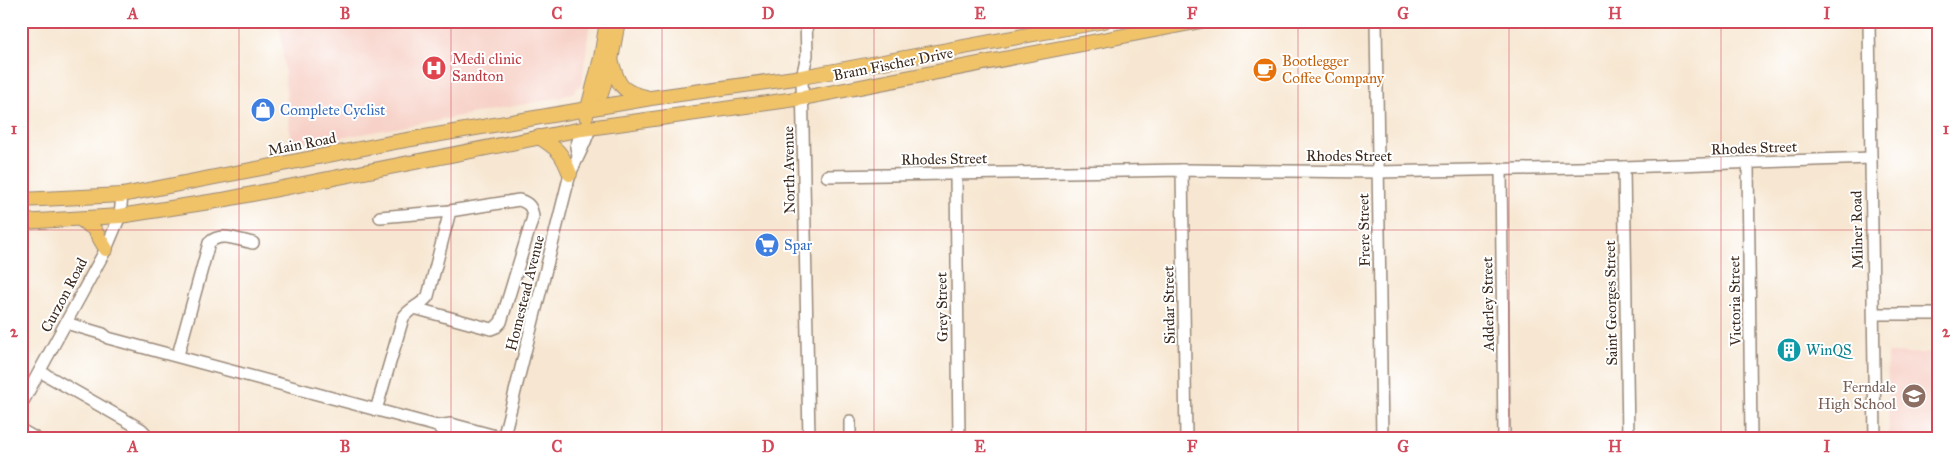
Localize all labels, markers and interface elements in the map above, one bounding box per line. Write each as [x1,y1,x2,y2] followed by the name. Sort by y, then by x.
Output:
[127,4,139,23] text: A
[340,4,350,23] text: B
[552,4,563,23] text: C
[762,4,775,23] text: D
[974,4,986,23] text: E
[1187,4,1198,23] text: F
[1397,4,1409,23] text: G
[1608,4,1622,23] text: H
[1824,4,1831,23] text: I
[832,44,954,84] street label: Bram Fischer Drive
[452,50,521,85] place label: Medi clinic Sandton
[1282,52,1385,87] place label: Bootlegger Coffee Company
[421,55,447,81] hospital icon: Medi clinic Sandton
[1252,57,1278,83] cafe icon: Bootlegger Coffee Company
[250,97,276,123] shop icon: Complete Cyclist
[280,101,386,119] place label: Complete Cyclist
[11,119,18,138] text: 1
[1943,119,1950,138] text: 1
[779,126,799,214] street label: North Avenue
[266,128,338,159] street label: Main Road
[1711,137,1798,158] street label: Rhodes Street
[1306,147,1393,165] street label: Rhodes Street
[901,149,988,169] street label: Rhodes Street
[1847,190,1867,270] street label: Milner Road
[1354,192,1374,267] street label: Frere Street
[754,232,780,258] supermarket icon: Spar
[502,233,548,353] street label: Homestead Avenue
[784,236,812,254] place label: Spar
[1601,239,1621,366] street label: Saint Georges Street
[37,254,91,335] street label: Curzon Road
[1725,255,1745,347] street label: Victoria Street
[1478,256,1498,352] street label: Adderley Street
[1159,265,1179,344] street label: Sirdar Street
[932,271,952,342] street label: Grey Street
[10,322,19,341] text: 2
[1942,322,1951,341] text: 2
[1776,337,1802,363] building icon: WinQS
[1806,341,1853,359] place label: WinQS
[1818,378,1897,413] place label: Ferndale High School
[1901,383,1927,409] school or university icon: Ferndale High School
[127,437,139,456] text: A
[340,437,350,456] text: B
[552,437,563,456] text: C
[762,437,775,456] text: D
[974,437,986,456] text: E
[1187,437,1198,456] text: F
[1397,437,1409,456] text: G
[1608,437,1622,456] text: H
[1824,437,1831,456] text: I

